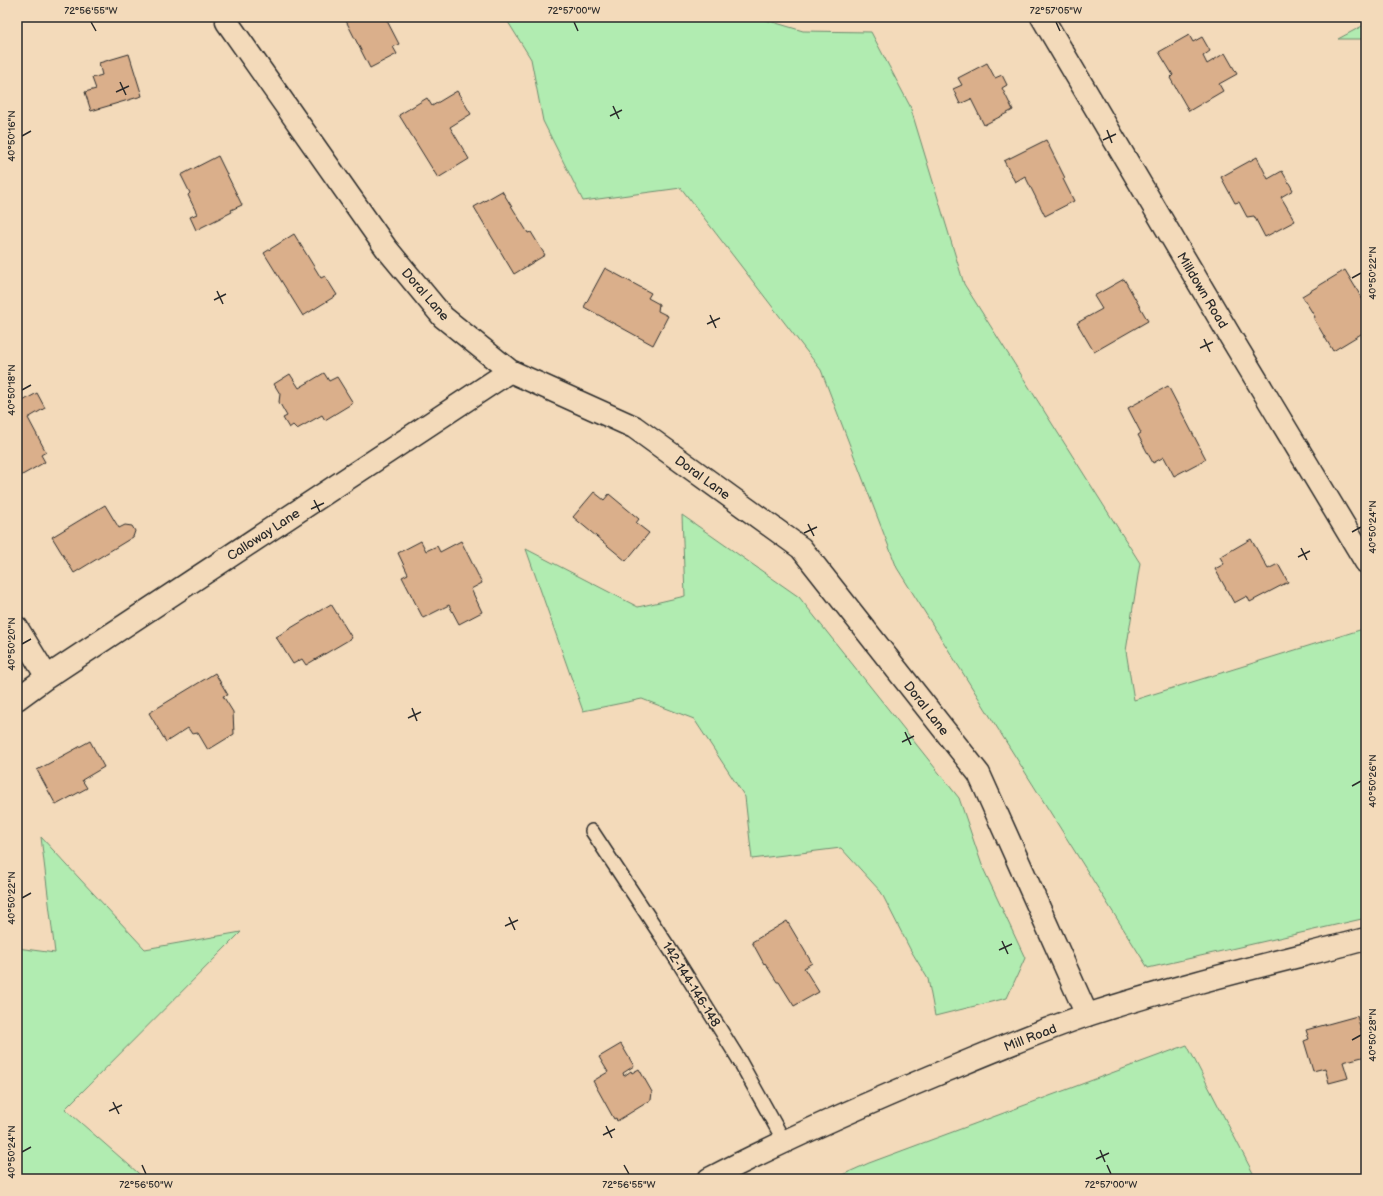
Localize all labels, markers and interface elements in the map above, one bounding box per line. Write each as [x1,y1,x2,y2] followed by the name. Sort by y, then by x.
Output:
[64,5,118,17] text: 72°56'55"W
[548,5,600,17] text: 72°57'00"W
[1030,5,1082,17] text: 72°57'05"W
[6,110,18,162] text: 40°50'16"N
[1367,246,1379,300] text: 40°50'22"N
[1173,250,1231,331] street label: Milldown Road
[398,265,453,324] street label: Doral Lane
[6,364,18,416] text: 40°50'18"N
[672,452,733,503] street label: Doral Lane
[1367,500,1379,554] text: 40°50'24"N
[224,505,303,564] street label: Calloway Lane
[6,617,18,671] text: 40°50'20"N
[900,678,953,739] street label: Doral Lane
[1367,754,1379,808] text: 40°50'26"N
[6,871,18,925] text: 40°50'22"N
[659,939,724,1030] street label: 142-144-146-148
[1367,1008,1379,1062] text: 40°50'28"N
[1002,1021,1059,1055] street label: Mill Road
[6,1125,18,1179] text: 40°50'24"N
[119,1179,173,1191] text: 72°56'50"W
[602,1179,656,1191] text: 72°56'55"W
[1085,1179,1137,1191] text: 72°57'00"W

